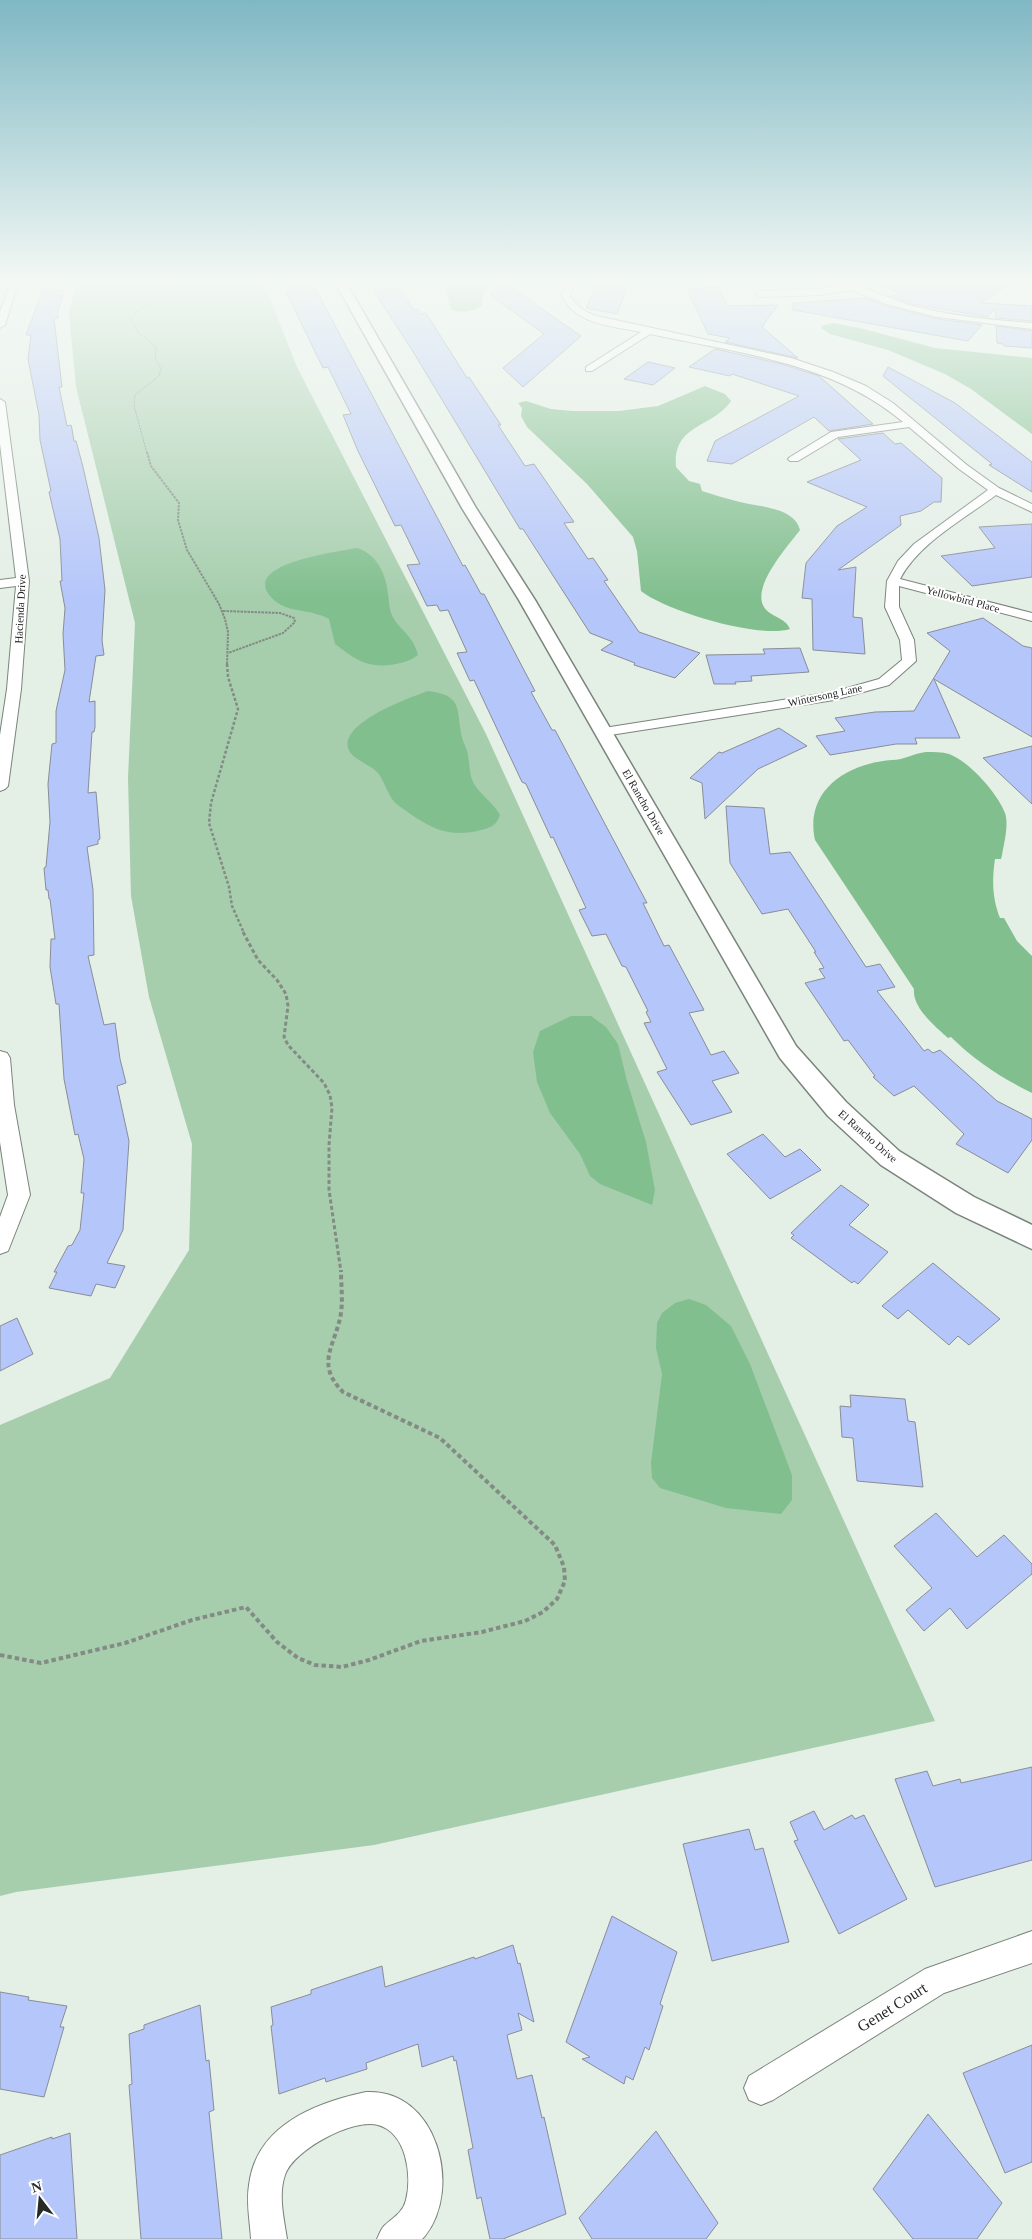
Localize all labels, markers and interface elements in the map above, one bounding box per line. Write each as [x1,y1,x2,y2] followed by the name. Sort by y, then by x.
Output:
[12,574,28,644] street label: Hacienda Drive
[925,583,1001,615] street label: Yellowbird Place
[787,681,863,709] street label: Wintersong Lane
[620,767,668,837] street label: El Rancho Drive
[836,1107,900,1165] street label: El Rancho Drive
[854,1979,930,2035] street label: Genet Court
[15,2174,65,2224] north arrow
[30,2178,43,2196] text: N

